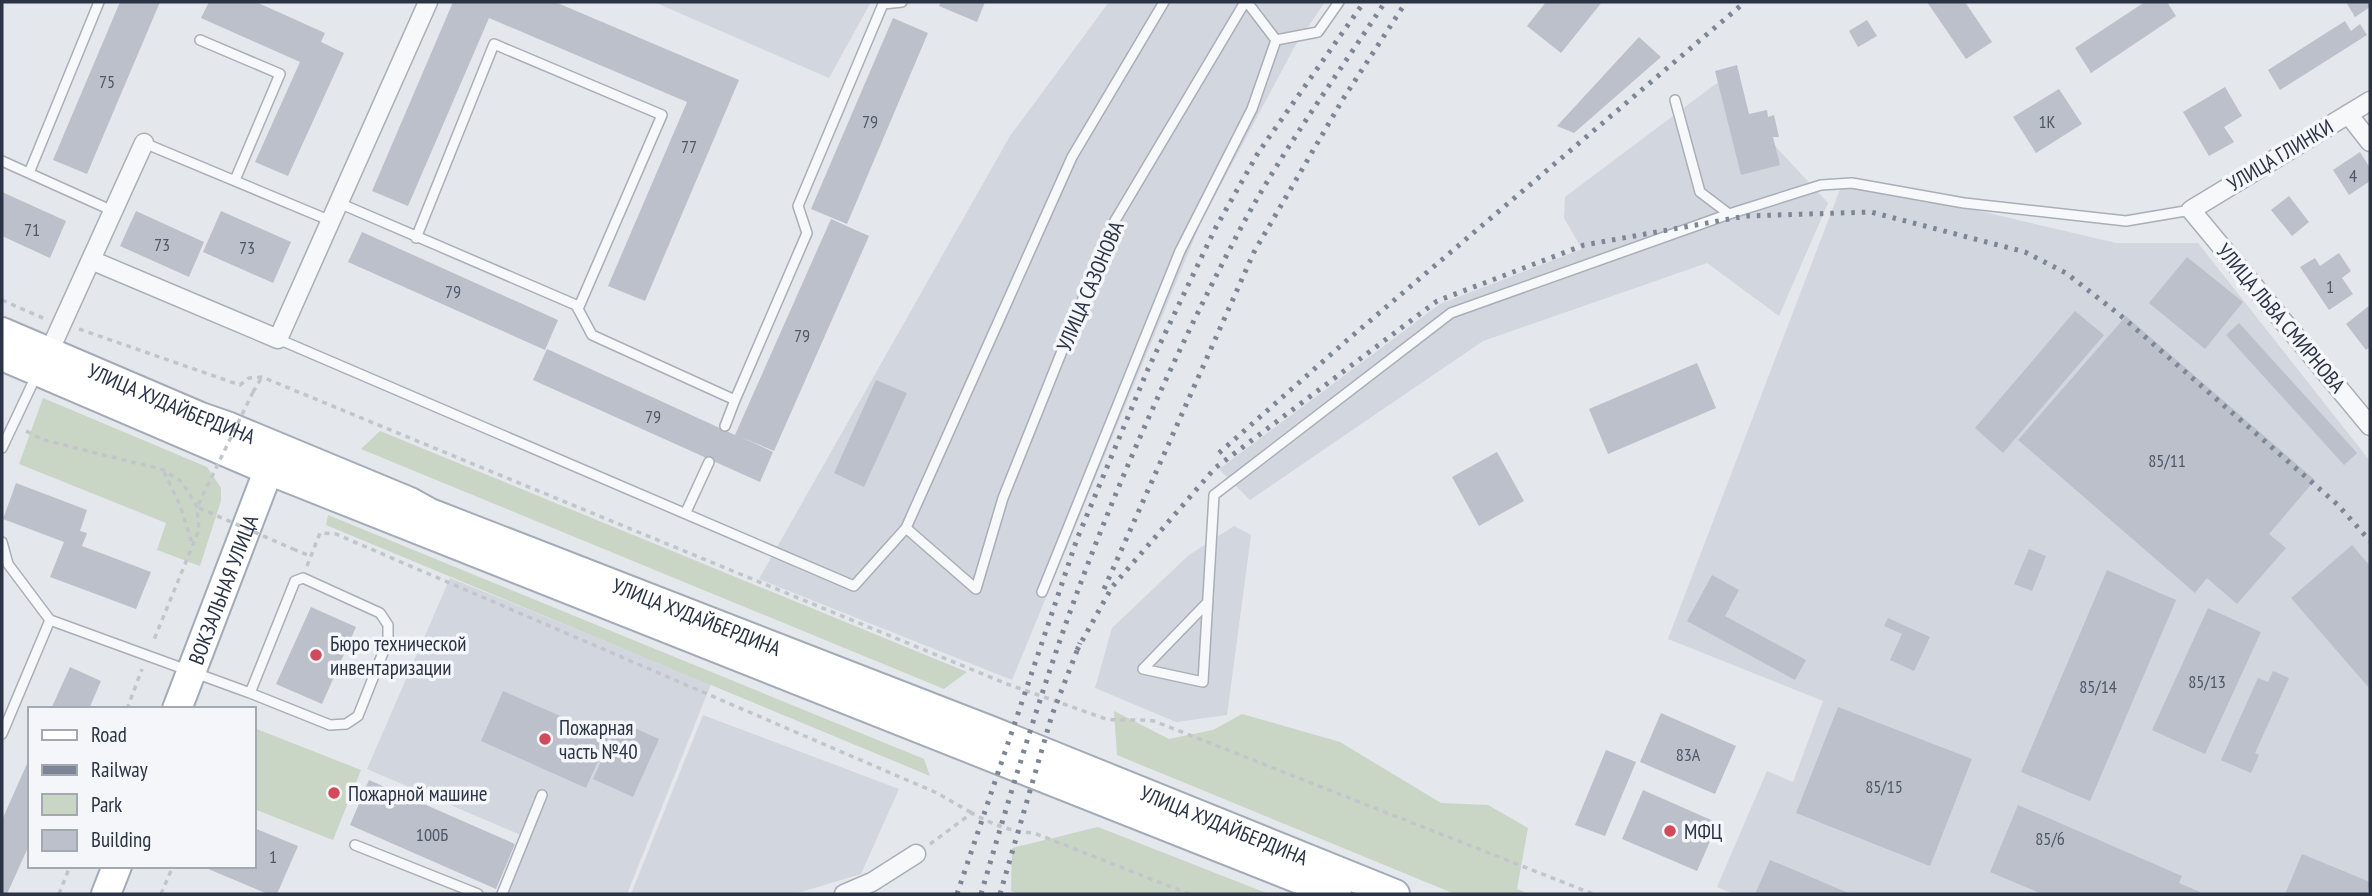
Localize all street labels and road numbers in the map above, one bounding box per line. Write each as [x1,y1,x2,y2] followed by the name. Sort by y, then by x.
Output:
[2222,113,2338,197] street label: УЛИЦА ГЛИНКИ
[1050,217,1130,355] street label: УЛИЦА САЗОНОВА
[2211,238,2351,398] street label: УЛИЦА ЛЬВА СМИРНОВА
[84,357,259,450] street label: УЛИЦА ХУДАЙБЕРДИНА
[182,511,264,668] street label: ВОКЗАЛЬНАЯ УЛИЦА
[609,572,785,662] street label: УЛИЦА ХУДАЙБЕРДИНА
[1136,779,1312,871] street label: УЛИЦА ХУДАЙБЕРДИНА

